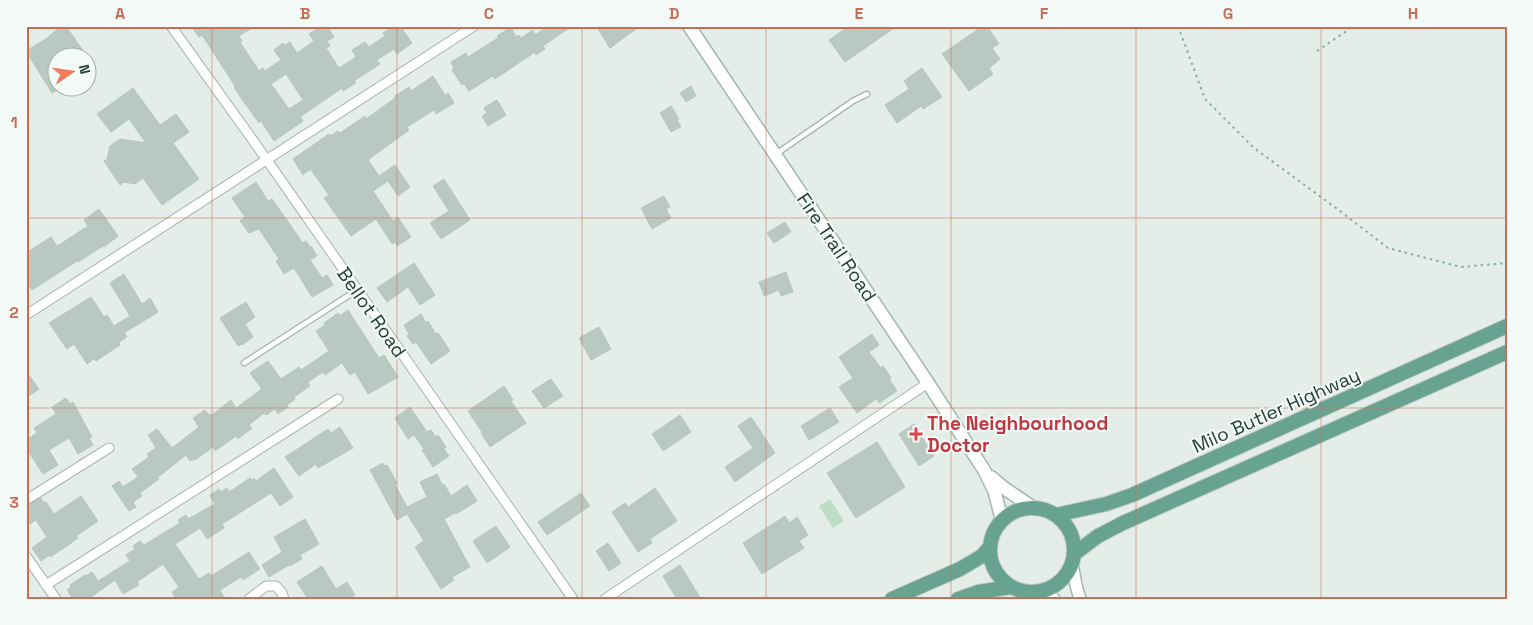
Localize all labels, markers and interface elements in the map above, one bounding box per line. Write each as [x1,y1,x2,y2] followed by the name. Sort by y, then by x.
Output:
[115,3,125,24] text: A
[300,3,310,24] text: B
[484,3,494,24] text: C
[669,3,679,24] text: D
[855,3,864,24] text: E
[1040,3,1049,24] text: F
[1223,3,1233,24] text: G
[1408,3,1418,24] text: H
[48,48,98,98] north arrow
[75,62,94,76] text: N
[10,112,18,133] text: 1
[791,188,882,306] street label: Fire Trail Road
[331,262,412,362] street label: Bellot Road
[9,302,19,323] text: 2
[1188,362,1364,459] street label: Milo Butler Highway
[927,411,1108,458] place label: The Neighbourhood Doctor
[909,427,923,441] marker: The Neighbourhood Doctor
[9,492,19,513] text: 3

